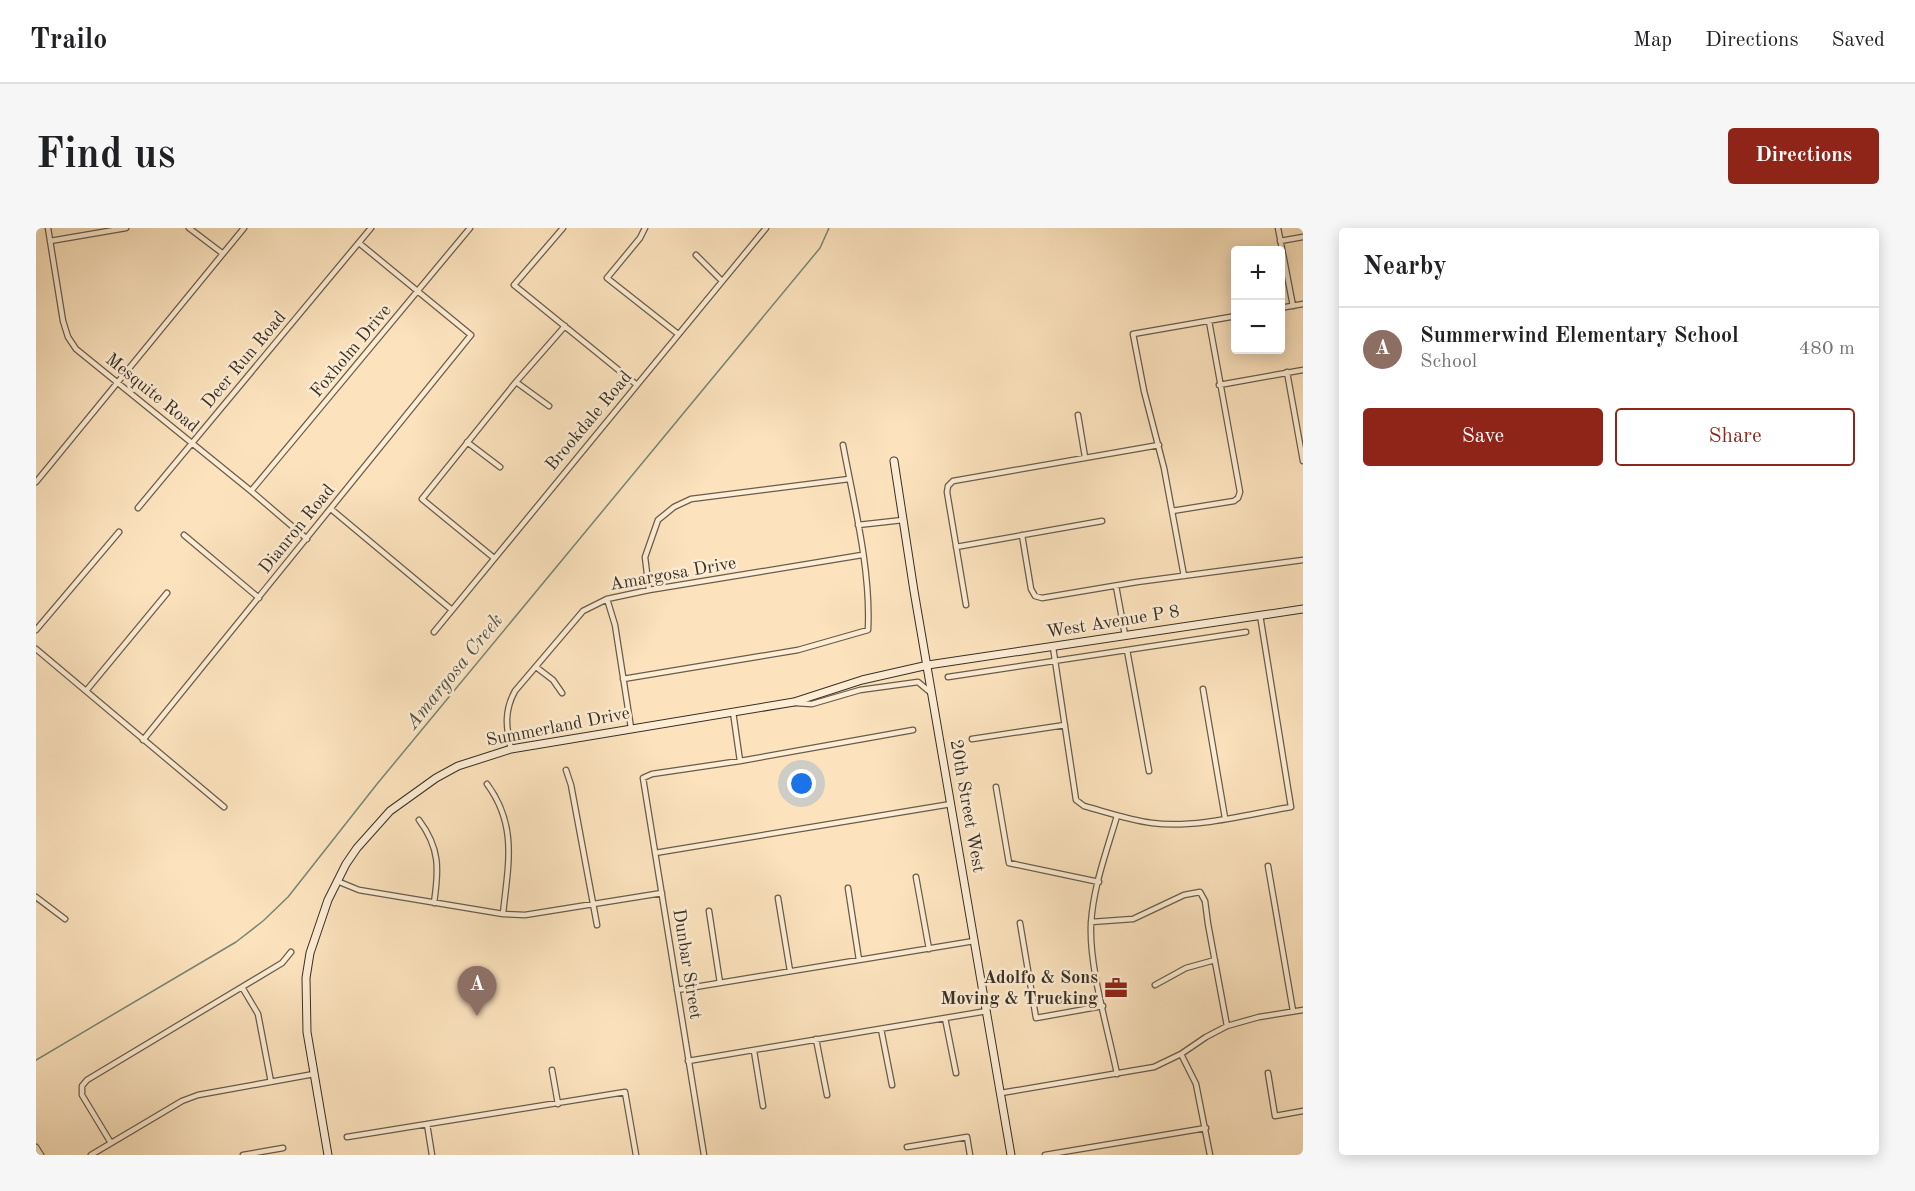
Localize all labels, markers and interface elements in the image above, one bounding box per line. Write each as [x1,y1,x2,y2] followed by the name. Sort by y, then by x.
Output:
[30,27,107,55] text: Trailo
[1633,30,1672,51] text: Map
[1705,30,1799,51] text: Directions
[1832,30,1885,51] text: Saved
[1728,128,1879,184] button: Directions
[36,135,175,177] text: Find us
[1231,246,1285,354] map controls
[1231,246,1285,300] button: +
[1363,254,1447,280] text: Nearby
[1231,300,1285,354] button: −
[307,301,395,401] street label: Foxholm Drive
[198,308,290,412] street label: Deer Run Road
[1420,325,1739,347] text: Summerwind Elementary School
[1375,339,1390,359] text: A
[1799,339,1855,359] text: 480 m
[102,350,202,436] street label: Mesquite Road
[1420,352,1477,372] text: School
[542,368,636,474] street label: Brookdale Road
[1363,408,1603,466] button: Save
[1615,408,1855,466] button: Share
[256,481,338,577] street label: Dianron Road
[608,554,738,594] street label: Amargosa Drive
[1045,603,1181,641] street label: West Avenue P 8
[402,610,508,734] water label: Amargosa Creek
[485,704,631,750] street label: Summerland Drive
[946,738,988,874] street label: 20th Street West
[787,769,816,798] your location
[669,907,705,1021] street label: Dunbar Street
[458,966,496,1016] pin: A
[941,969,1098,1008] place label: Adolfo & Sons Moving & Trucking
[1103,975,1129,1001] office icon: Adolfo & Sons Moving & Trucking

